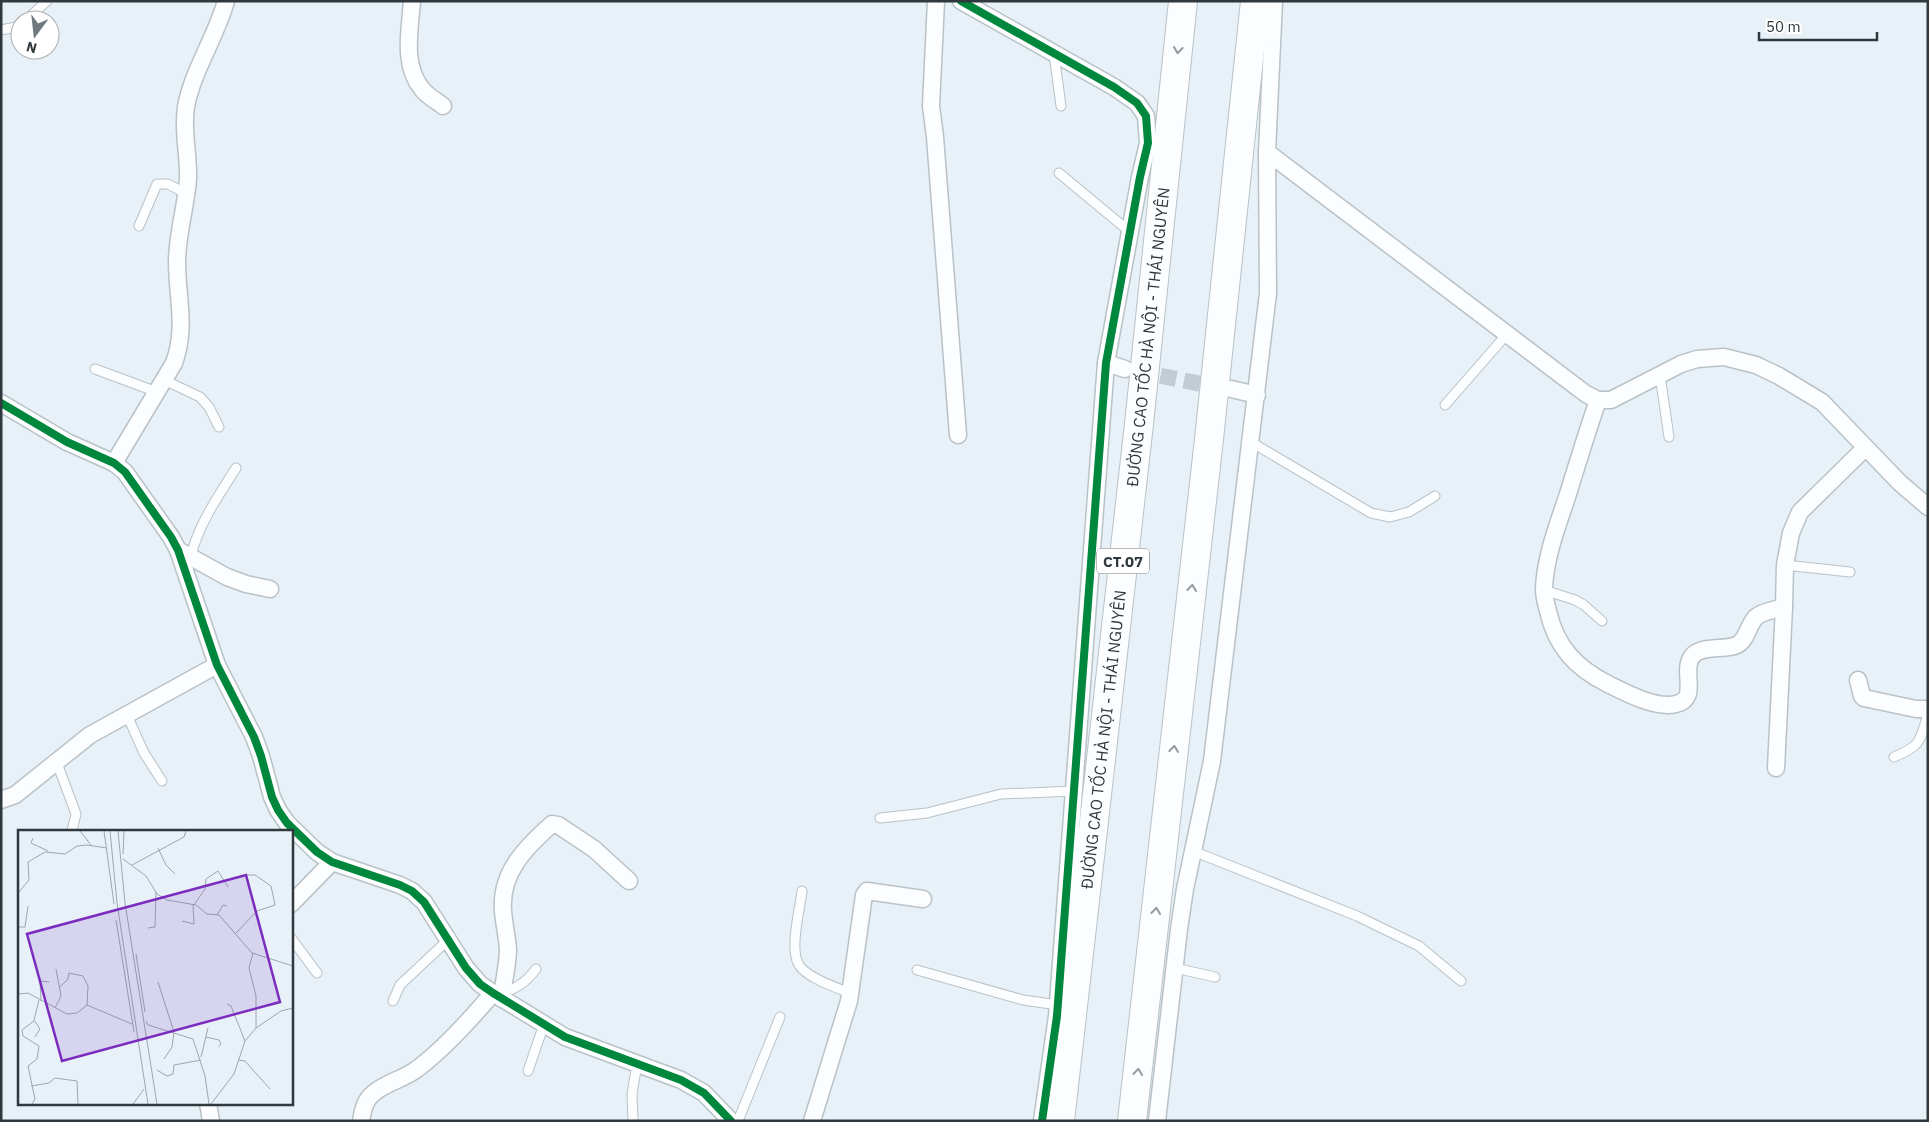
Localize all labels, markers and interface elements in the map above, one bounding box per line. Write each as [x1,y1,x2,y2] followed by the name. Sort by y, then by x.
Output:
[10,10,60,60] north arrow
[1759,10,1876,42] scale bar
[1766,17,1801,36] text: 50 m
[24,38,39,58] text: N
[1173,46,1184,54] one-way arrow
[1122,186,1174,488] street label: ĐƯỜNG CAO TỐC HÀ NỘI - THÁI NGUYÊN
[1097,548,1149,574] road number: CT.07
[1186,584,1197,592] one-way arrow
[1076,589,1130,890] street label: ĐƯỜNG CAO TỐC HÀ NỘI - THÁI NGUYÊN
[1168,745,1179,753] one-way arrow
[18,830,292,1104] inset map
[1150,907,1161,915] one-way arrow
[1132,1068,1143,1076] one-way arrow

